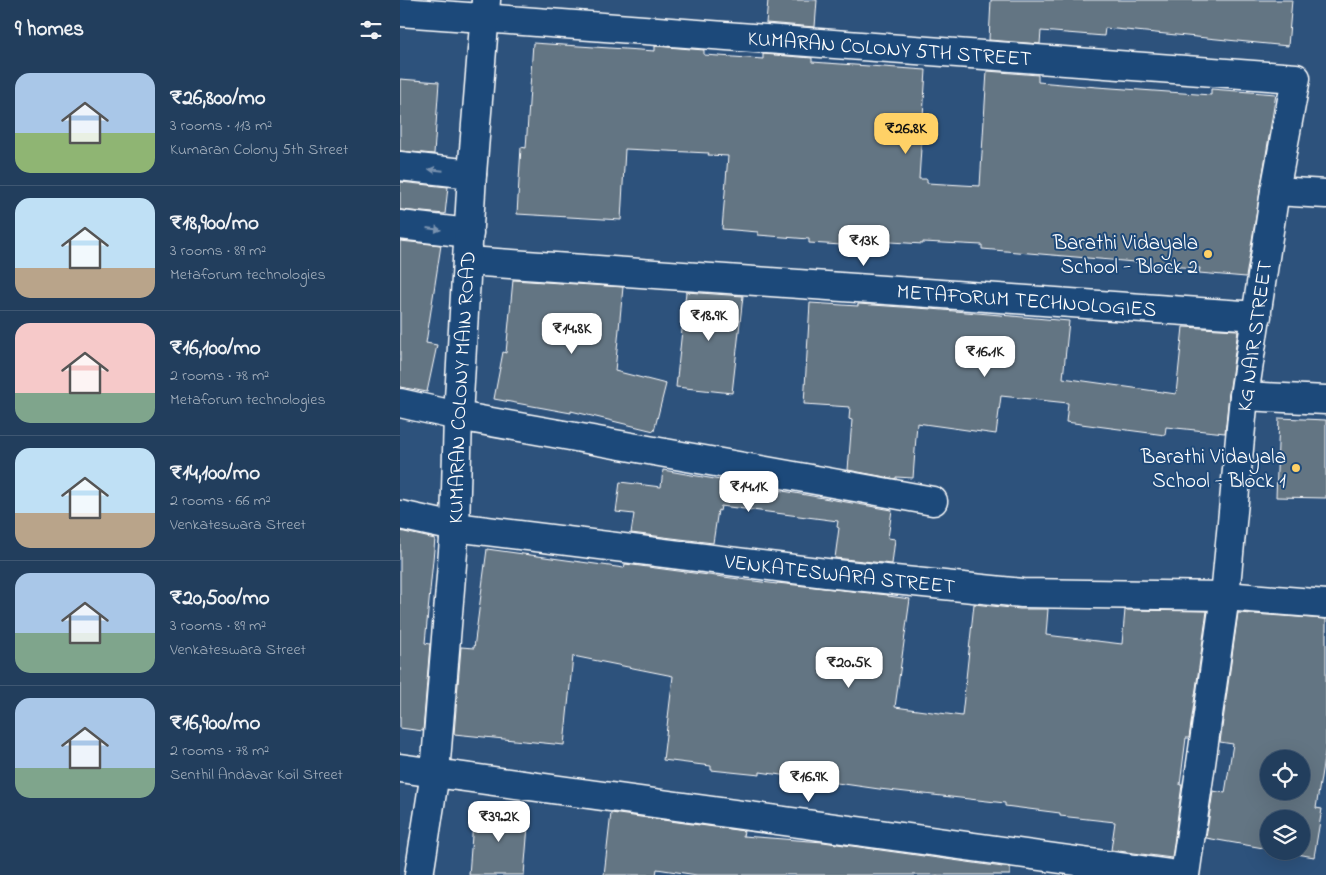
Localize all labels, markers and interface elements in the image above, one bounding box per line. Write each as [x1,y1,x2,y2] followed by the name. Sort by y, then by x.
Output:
[15,15,84,45] text: 9 homes
[357,16,385,44] icon: filters
[746,25,1033,75] street label: KUMARAN COLONY 5TH STREET
[170,84,266,114] text: ₹26,800/mo
[55,93,115,153] icon: home
[865,112,947,155] pin: ₹26.8K
[170,114,272,138] text: 3 rooms · 113 m²
[885,117,927,141] text: ₹26.8K
[170,138,348,162] text: Kumaran Colony 5th Street
[428,166,444,174] one-way arrow
[170,209,259,239] text: ₹18,900/mo
[55,218,115,278] icon: home
[834,224,894,267] pin: ₹13K
[427,225,443,233] one-way arrow
[849,229,879,253] text: ₹13K
[1052,229,1198,283] place label: Barathi Vidayala School - Block 2
[170,239,266,263] text: 3 rooms · 89 m²
[1202,248,1214,260] marker: Barathi Vidayala School - Block 2
[442,250,485,524] street label: KUMARAN COLONY MAIN ROAD
[1231,259,1281,414] street label: KG NAIR STREET
[170,263,326,287] text: Metaforum technologies
[896,278,1157,326] street label: METAFORUM TECHNOLOGIES
[668,300,750,342] pin: ₹18.9K
[691,304,727,328] text: ₹18.9K
[531,312,613,355] pin: ₹14.8K
[553,317,591,341] text: ₹14.8K
[170,334,261,364] text: ₹16,100/mo
[944,336,1026,378] pin: ₹16.1K
[966,340,1004,364] text: ₹16.1K
[55,343,115,403] icon: home
[170,364,269,388] text: 2 rooms · 78 m²
[170,388,326,412] text: Metaforum technologies
[1140,443,1286,497] place label: Barathi Vidayala School - Block 1
[170,459,260,489] text: ₹14,100/mo
[1290,462,1302,474] marker: Barathi Vidayala School - Block 1
[55,468,115,528] icon: home
[708,470,790,513] pin: ₹14.1K
[730,475,768,499] text: ₹14.1K
[170,489,271,513] text: 2 rooms · 66 m²
[170,513,306,537] text: Venkateswara Street
[722,547,956,603] street label: VENKATESWARA STREET
[170,584,270,614] text: ₹20,500/mo
[55,593,115,653] icon: home
[170,614,266,638] text: 3 rooms · 89 m²
[170,638,306,662] text: Venkateswara Street
[808,646,890,689] pin: ₹20.5K
[827,651,871,675] text: ₹20.5K
[170,709,260,739] text: ₹16,900/mo
[55,718,115,778] icon: home
[170,739,269,763] text: 2 rooms · 78 m²
[1260,750,1310,860] map controls
[1260,750,1310,800] button: locate
[768,760,850,803] pin: ₹16.9K
[170,763,343,787] text: Senthil Andavar Koil Street
[790,765,828,789] text: ₹16.9K
[458,800,540,843] pin: ₹39.2K
[479,805,519,829] text: ₹39.2K
[1260,810,1310,860] button: layers

